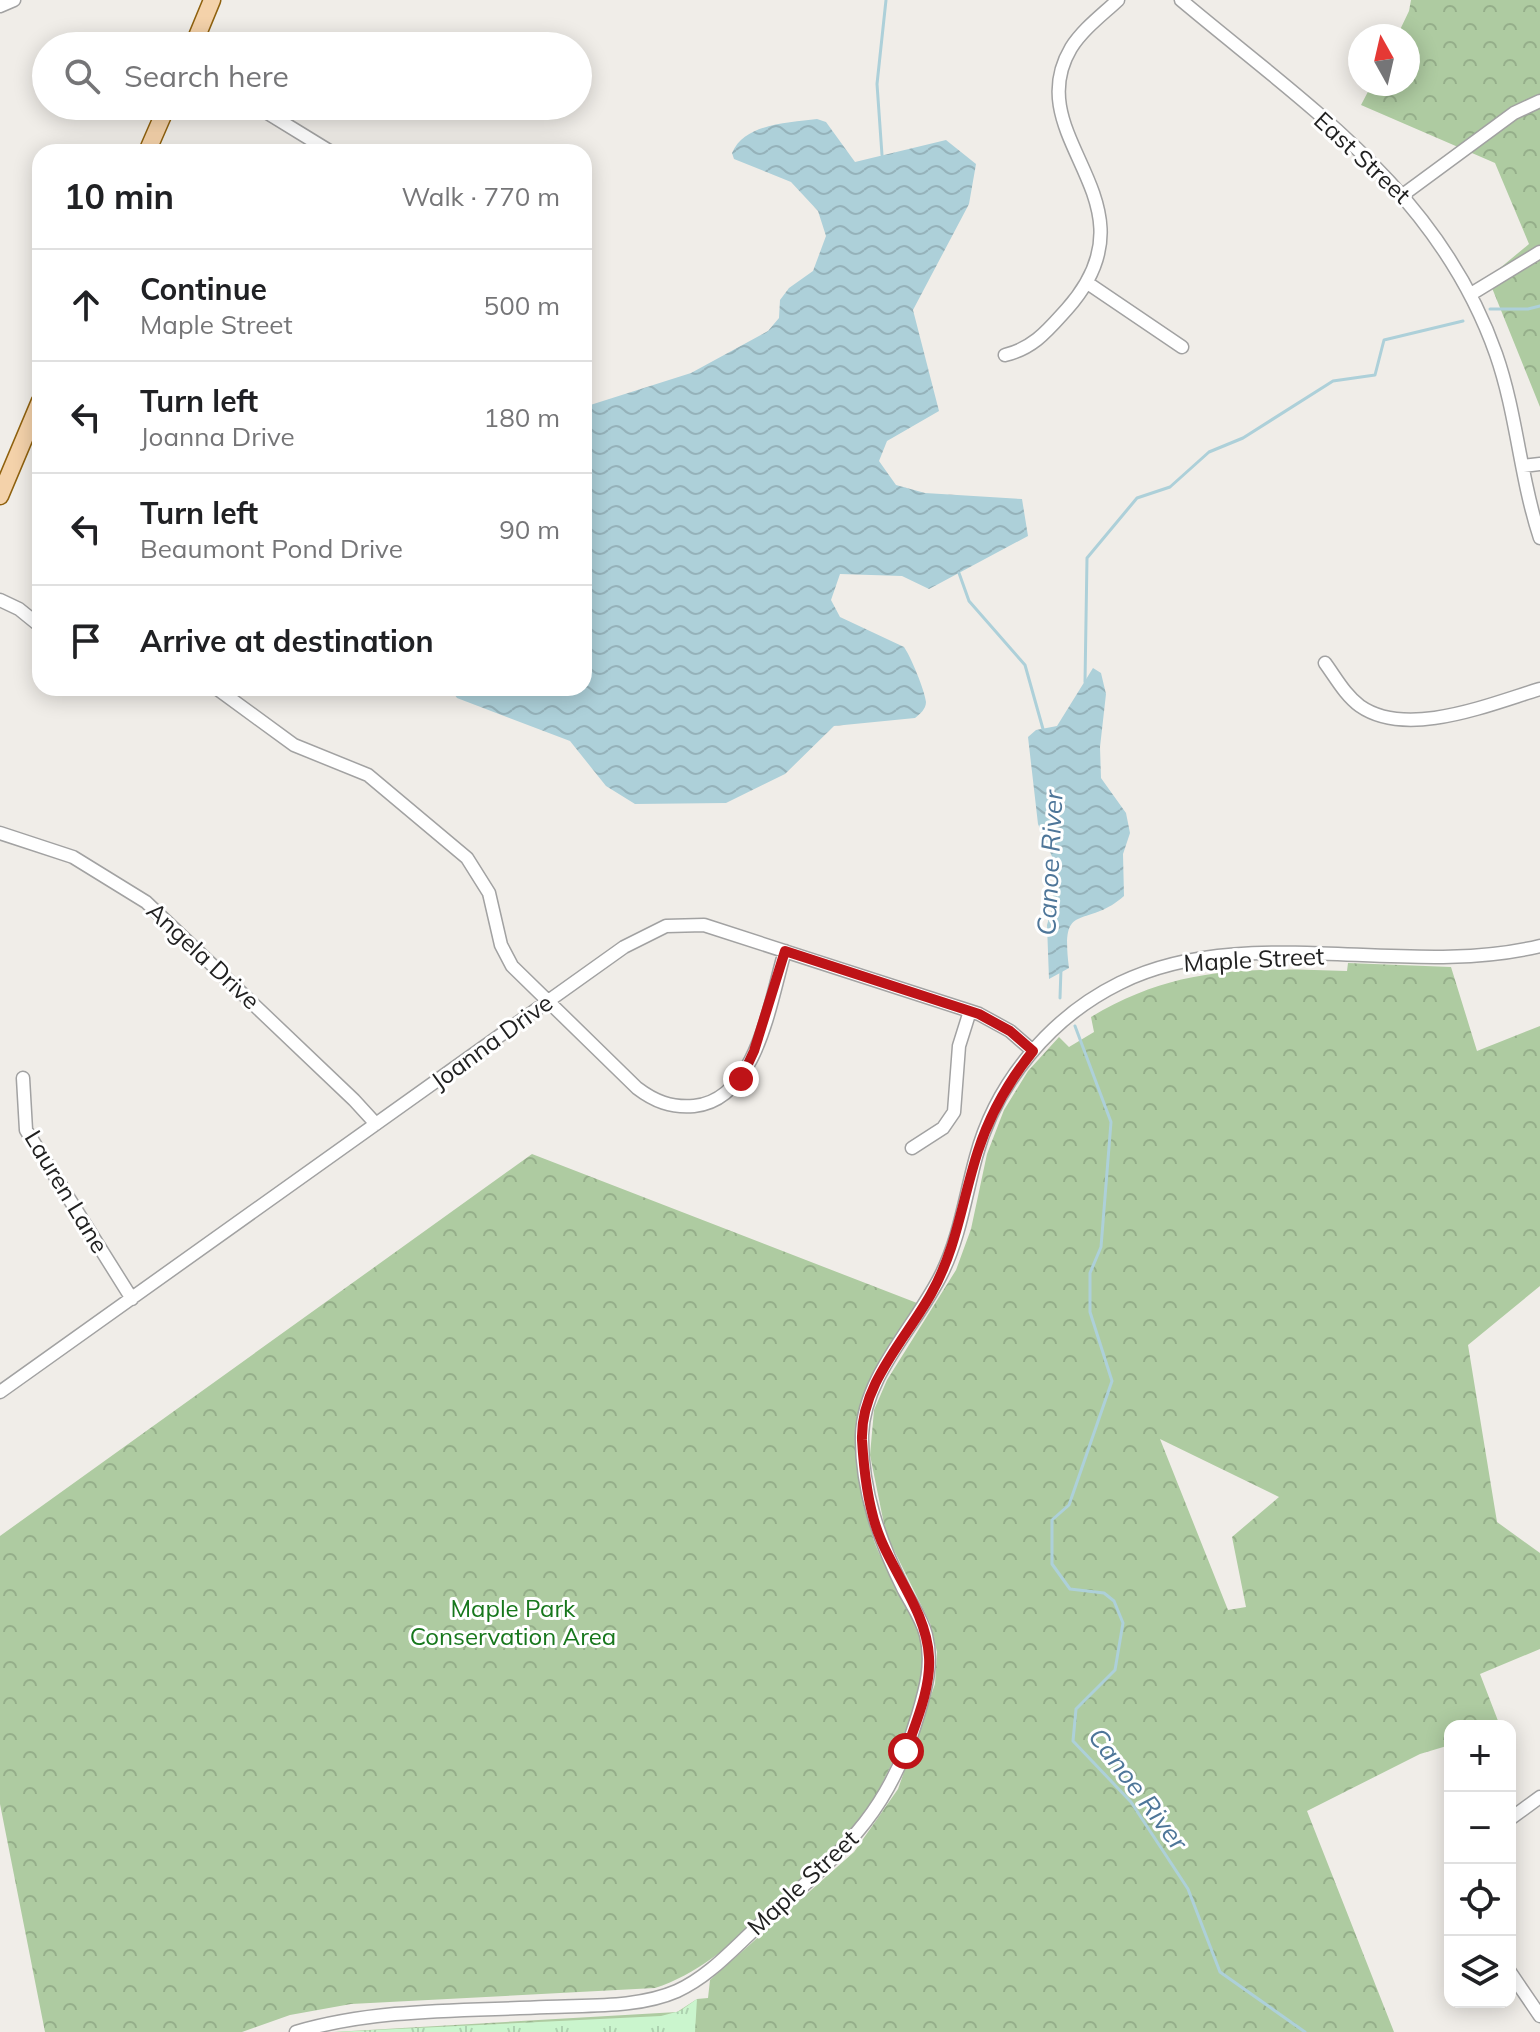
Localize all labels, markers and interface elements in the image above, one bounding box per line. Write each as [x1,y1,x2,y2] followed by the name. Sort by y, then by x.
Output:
[1348,24,1420,96] north arrow
[32,32,592,120] search box
[60,54,104,98] icon: search
[124,57,289,95] text: Search here
[1308,105,1417,210] street label: East Street
[64,175,174,218] text: 10 min
[401,180,560,213] text: Walk · 770 m
[140,270,267,308] text: Continue
[64,283,108,327] icon: ahead
[484,289,560,322] text: 500 m
[140,308,293,341] text: Maple Street
[140,382,258,420] text: Turn left
[64,395,108,439] icon: left
[484,401,560,434] text: 180 m
[140,420,295,453] text: Joanna Drive
[140,494,258,532] text: Turn left
[64,507,108,551] icon: left
[499,513,560,546] text: 90 m
[140,532,403,565] text: Beaumont Pond Drive
[64,619,108,663] icon: arrive
[140,622,434,660] text: Arrive at destination
[1029,788,1070,936] water label: Canoe River
[141,895,266,1015] street label: Angela Drive
[1183,940,1325,978] street label: Maple Street
[425,987,558,1095] street label: Joanna Drive
[723,1061,759,1097] route end
[18,1125,115,1258] street label: Lauren Lane
[410,1593,616,1651] park label: Maple Park Conservation Area
[1444,1720,1516,2008] map controls
[1444,1720,1516,1792] button: +
[1081,1721,1196,1858] water label: Canoe River
[888,1733,924,1769] route start
[1444,1792,1516,1864] button: −
[741,1823,864,1941] street label: Maple Street
[1444,1864,1516,1936] button: locate
[1444,1936,1516,2008] button: layers

